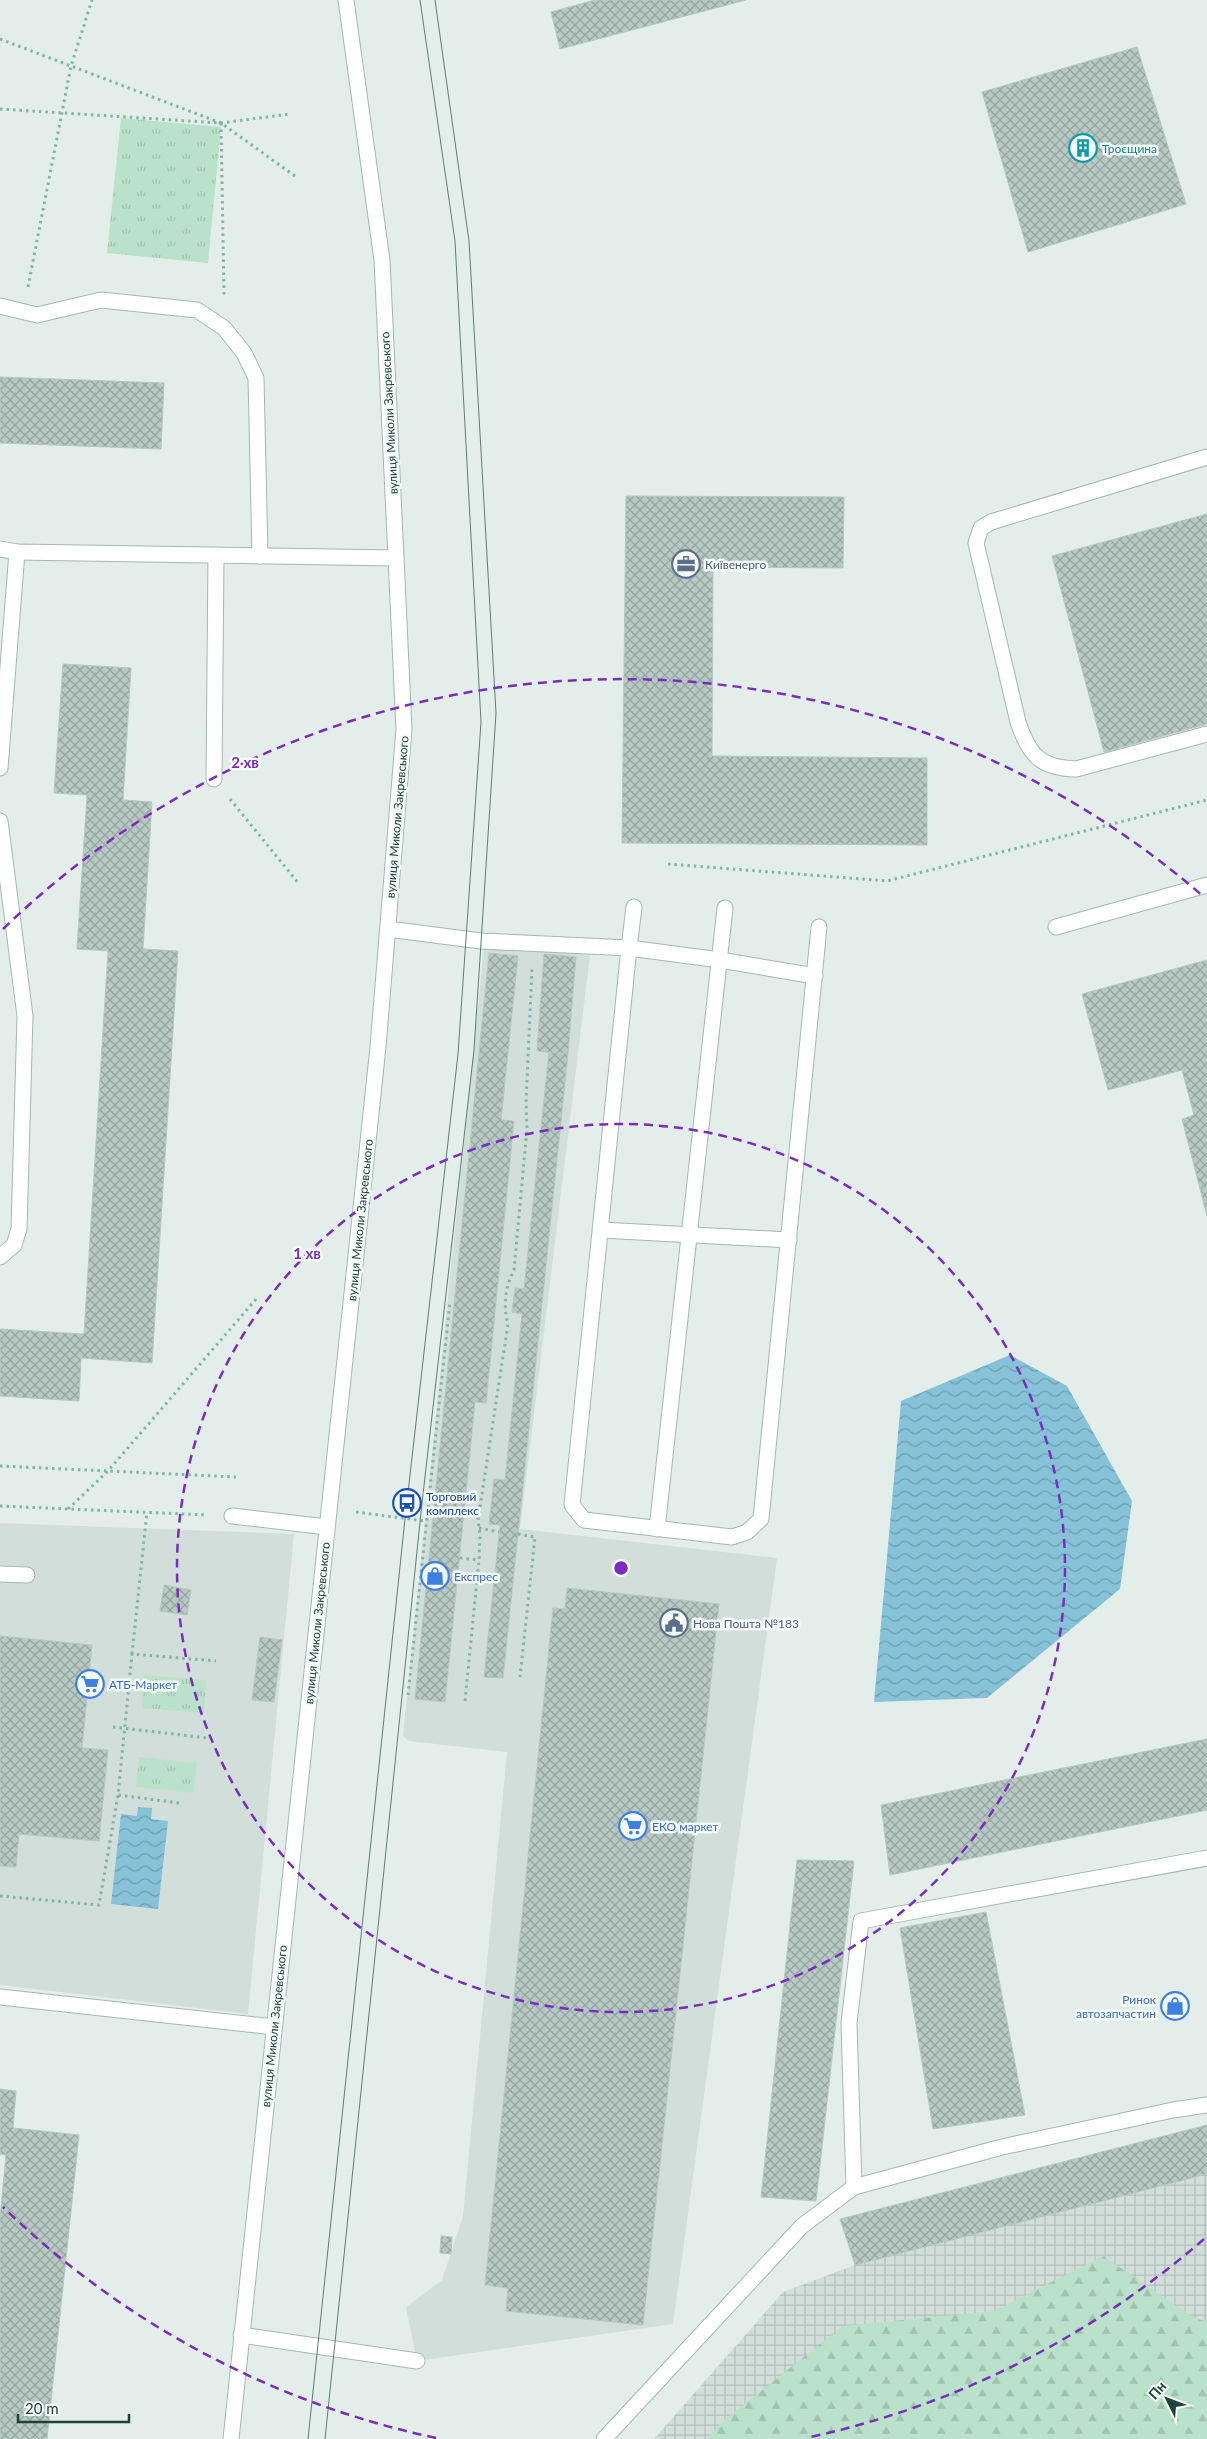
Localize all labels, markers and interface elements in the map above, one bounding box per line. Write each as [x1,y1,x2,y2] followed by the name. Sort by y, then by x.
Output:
[1068,133,1098,163] building icon: Троєщина
[1102,141,1157,156] place label: Троєщина
[377,331,401,495] street label: вулиця Миколи Закревського
[671,549,701,579] office icon: Київенерго
[705,557,767,572] place label: Київенерго
[382,735,412,899] street label: вулиця Миколи Закревського
[231,753,259,771] text: 2 хв
[344,1138,376,1302] street label: вулиця Миколи Закревського
[293,1244,321,1262] text: 1 хв
[392,1488,422,1518] bus stop icon: Торговий комплекс
[426,1489,479,1518] place label: Торговий комплекс
[301,1541,333,1705] street label: вулиця Миколи Закревського
[612,1559,630,1577] centre of rings
[420,1561,450,1591] shop icon: Експрес
[454,1569,498,1584] place label: Експрес
[659,1608,689,1638] public building icon: Нова Пошта №183
[693,1616,799,1631] place label: Нова Пошта №183
[75,1669,105,1699] supermarket icon: АТБ-Маркет
[109,1677,177,1692] place label: АТБ-Маркет
[618,1811,648,1841] supermarket icon: ЕКО маркет
[652,1819,719,1834] place label: ЕКО маркет
[258,1944,290,2108] street label: вулиця Миколи Закревського
[1160,1991,1190,2021] shop icon: Ринок автозапчастин
[1076,1992,1157,2021] place label: Ринок автозапчастин
[1142,2374,1192,2424] north arrow
[1145,2377,1169,2402] text: Пн
[18,2392,129,2424] scale bar
[25,2399,59,2417] text: 20 m

